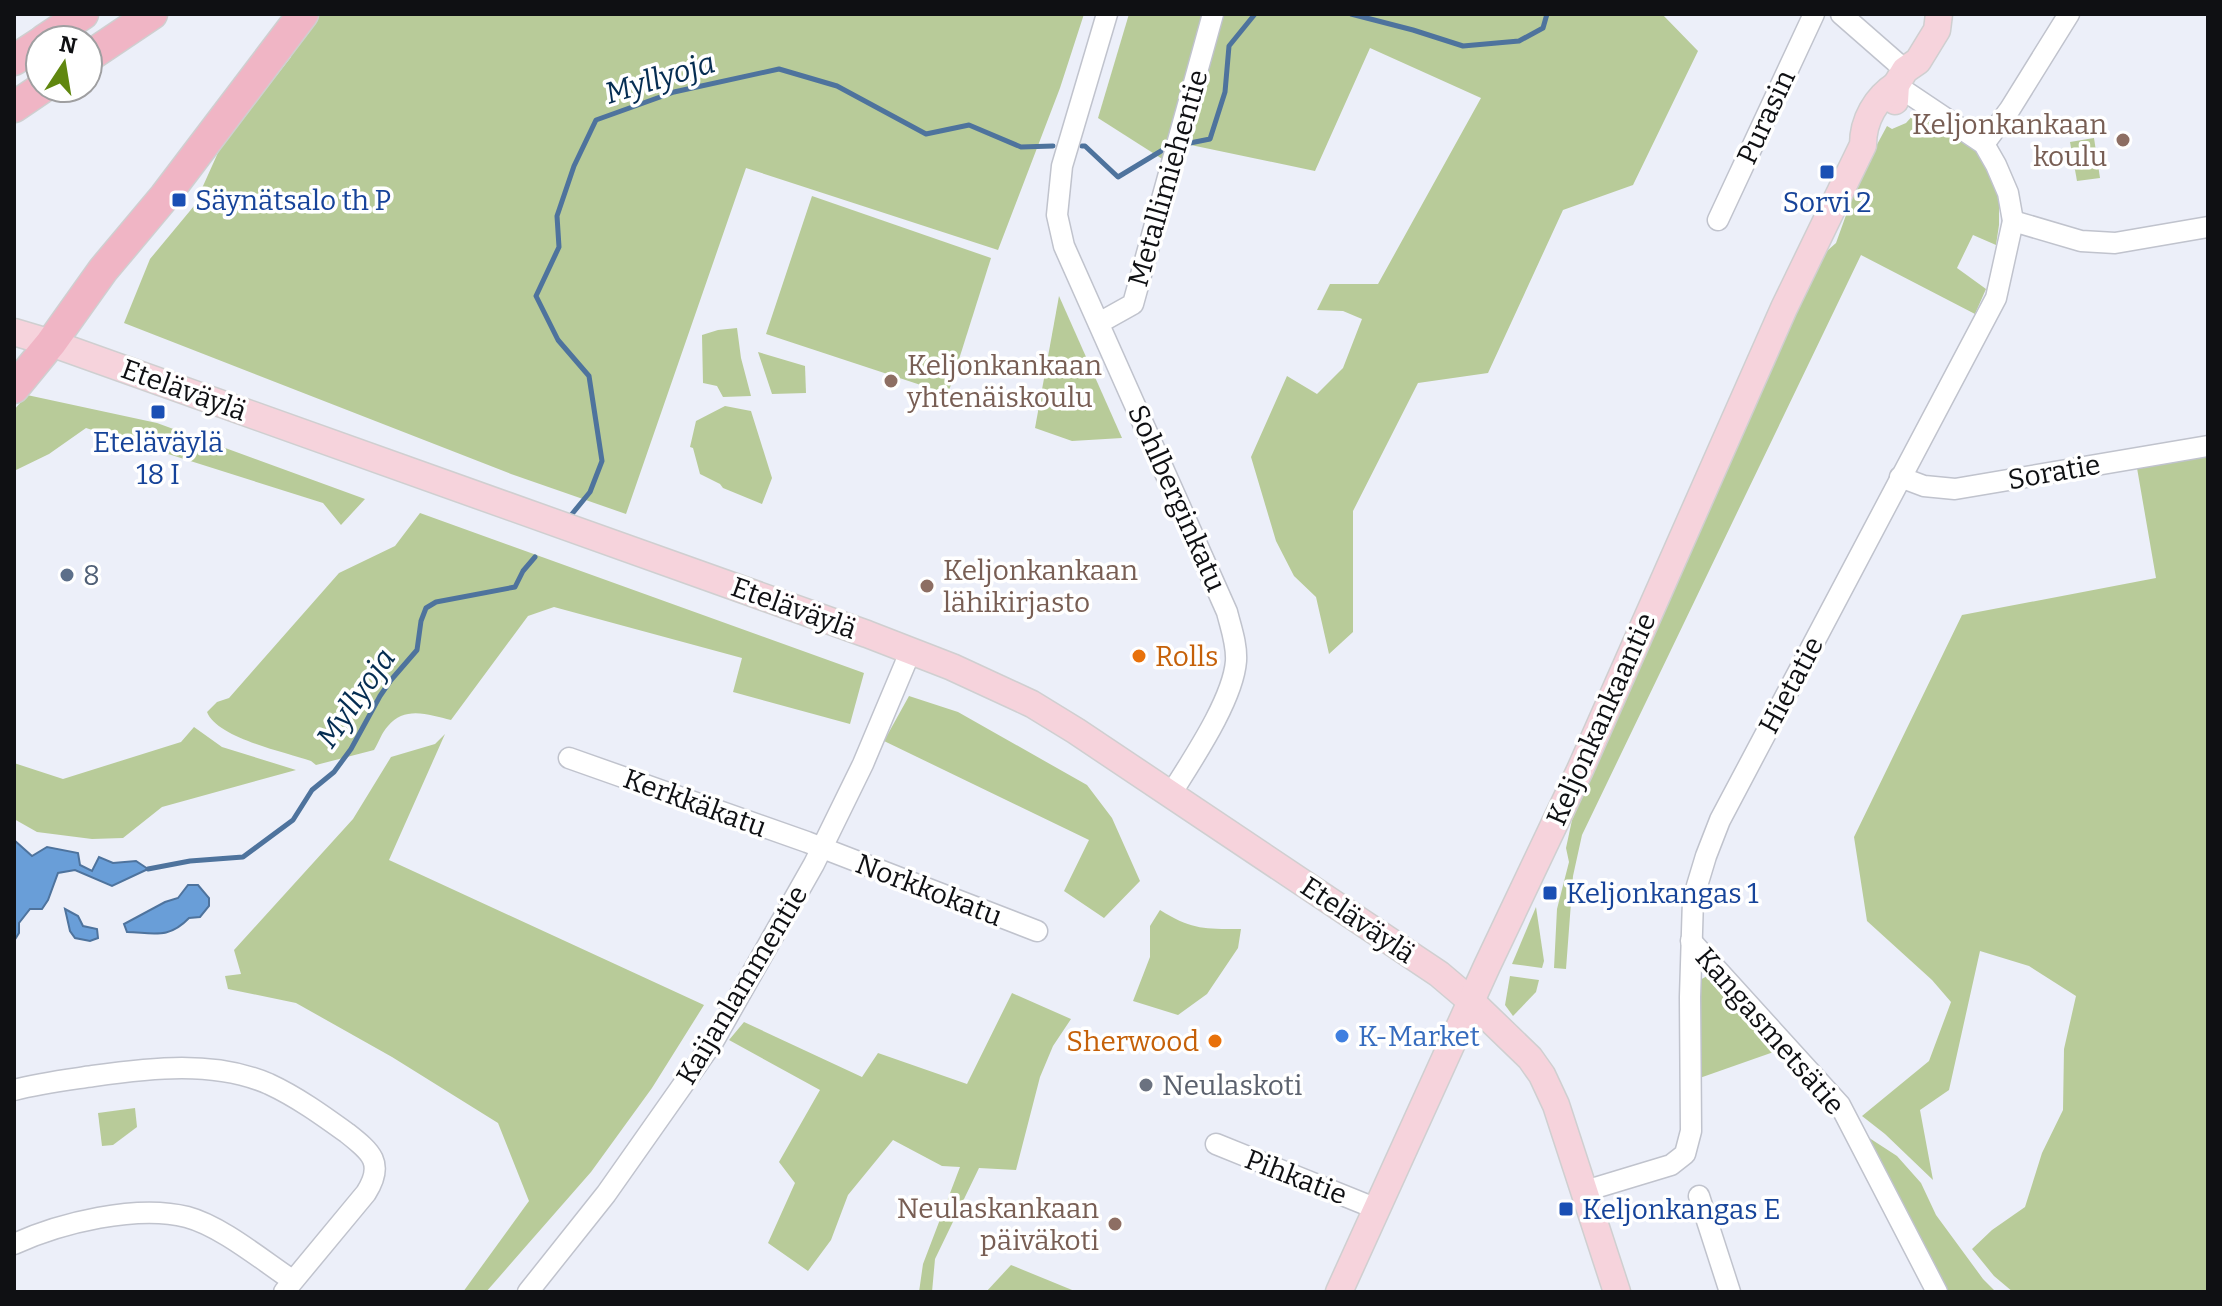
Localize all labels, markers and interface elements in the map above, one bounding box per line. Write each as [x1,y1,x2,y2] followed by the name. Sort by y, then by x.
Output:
[24,24,104,104] north arrow
[57,30,79,60] text: N
[601,44,719,112] water label: Myllyoja
[1730,64,1802,169] street label: Purasin
[1121,66,1215,290] street label: Metallimiehentie
[1912,108,2107,173] place label: Keljonkankaan koulu
[2114,131,2132,149] marker: Keljonkankaan koulu
[1818,163,1836,181] marker: Sorvi 2
[195,184,391,217] place label: Säynätsalo th P
[1783,186,1871,219] place label: Sorvi 2
[170,191,188,209] marker: Säynätsalo th P
[906,349,1102,414] place label: Keljonkankaan yhtenäiskoulu
[117,352,251,428] street label: Eteläväylä
[882,372,900,390] marker: Keljonkankaan yhtenäiskoulu
[1121,400,1233,596] street label: Sohlberginkatu
[149,403,167,421] marker: Eteläväylä 18 I
[93,426,223,491] place label: Eteläväylä 18 I
[2005,448,2103,496] street label: Soratie
[943,554,1138,619] place label: Keljonkankaan lähikirjasto
[83,559,100,592] place label: 8
[58,566,76,584] marker: 8
[727,570,861,646] street label: Eteläväylä
[918,577,936,595] marker: Keljonkankaan lähikirjasto
[1539,608,1663,830] street label: Keljonkankaantie
[1752,631,1830,739] street label: Hietatie
[1155,640,1218,673] place label: Rolls
[309,641,403,755] water label: Myllyoja
[1130,647,1148,665] marker: Rolls
[619,762,771,844] street label: Kerkkäkatu
[851,847,1007,933] street label: Norkkokatu
[1295,870,1421,970] street label: Eteläväylä
[1566,877,1759,910] place label: Keljonkangas 1
[670,880,814,1090] street label: Kaijanlammentie
[1541,884,1559,902] marker: Keljonkangas 1
[1689,941,1851,1121] street label: Kangasmetsätie
[1358,1020,1480,1053] place label: K-Market
[1066,1025,1199,1058] place label: Sherwood
[1333,1027,1351,1045] marker: K-Market
[1206,1032,1224,1050] marker: Sherwood
[1162,1069,1302,1102] place label: Neulaskoti
[1137,1076,1155,1094] marker: Neulaskoti
[1240,1143,1352,1211] street label: Pihkatie
[897,1192,1099,1257] place label: Neulaskankaan päiväkoti
[1582,1193,1781,1226] place label: Keljonkangas E
[1557,1200,1575,1218] marker: Keljonkangas E
[1106,1215,1124,1233] marker: Neulaskankaan päiväkoti

